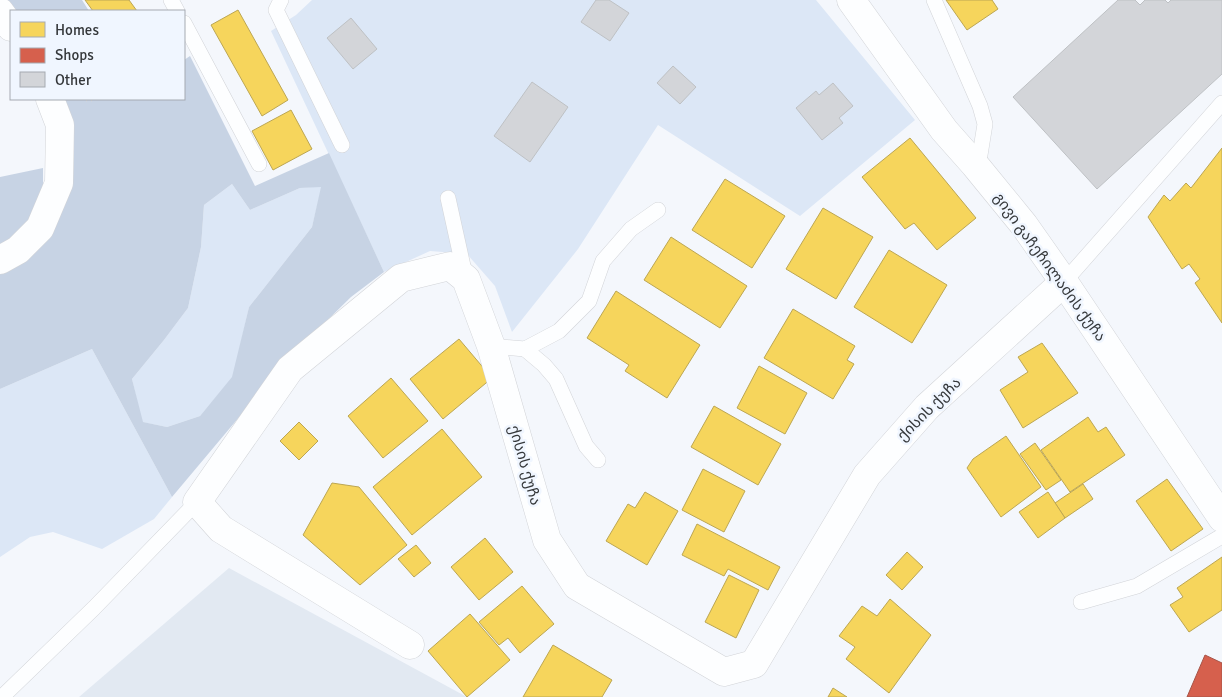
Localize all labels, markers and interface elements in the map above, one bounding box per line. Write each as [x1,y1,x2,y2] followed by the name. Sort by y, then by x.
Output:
[10,10,185,100] legend
[55,21,99,39] text: Homes
[55,46,94,64] text: Shops
[55,71,92,89] text: Other
[990,189,1110,345] street label: გივი გაჩეჩილაძის ქუჩა
[893,373,965,445] street label: ქისის ქუჩა
[505,423,545,507] street label: ქისის ქუჩა

